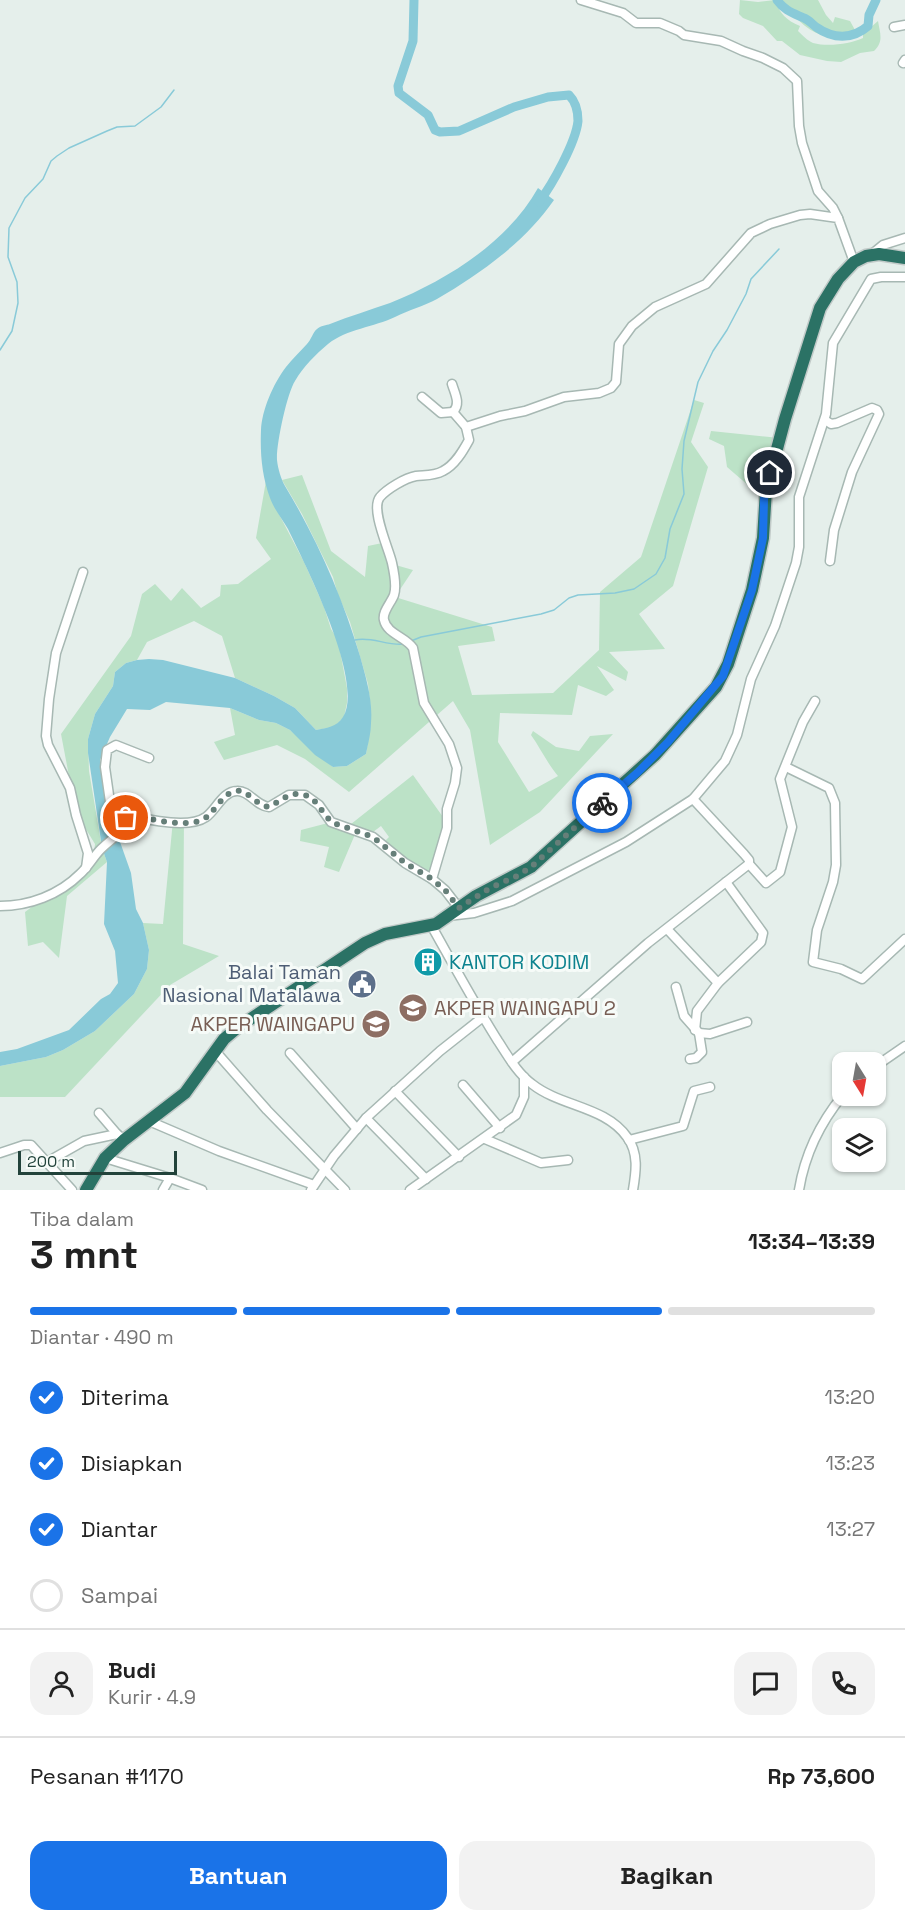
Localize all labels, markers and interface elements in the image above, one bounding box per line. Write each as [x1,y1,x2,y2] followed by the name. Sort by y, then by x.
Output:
[744,447,795,498] pin
[753,456,786,489] icon: home
[572,773,632,833] courier
[586,787,619,820] icon: bike
[100,792,151,843] pin
[109,801,142,834] icon: bag
[412,946,444,978] building icon: KANTOR KODIM
[449,949,589,975] place label: KANTOR KODIM
[162,959,341,1008] place label: Balai Taman Nasional Matalawa
[346,968,378,1000] public building icon: Balai Taman Nasional Matalawa
[397,992,429,1024] school or university icon: AKPER WAINGAPU 2
[434,995,616,1021] place label: AKPER WAINGAPU 2
[360,1008,392,1040] school or university icon: AKPER WAINGAPU
[190,1011,355,1037] place label: AKPER WAINGAPU
[832,1052,886,1106] north arrow
[832,1052,886,1172] map controls
[832,1118,886,1172] button: layers
[18,1148,177,1176] scale bar
[27,1151,75,1172] text: 200 m
[30,1206,134,1232] text: Tiba dalam
[748,1227,875,1255] text: 13:34–13:39
[30,1230,138,1279] text: 3 mnt
[30,1324,174,1350] text: Diantar · 490 m
[30,1381,63,1414] icon: check
[81,1383,169,1411] text: Diterima
[825,1384,875,1410] text: 13:20
[30,1447,63,1480] icon: check
[81,1449,183,1477] text: Disiapkan
[825,1450,875,1476] text: 13:23
[30,1513,63,1546] icon: check
[81,1515,158,1543] text: Diantar
[826,1516,875,1542] text: 13:27
[81,1581,158,1609] text: Sampai
[30,1652,93,1715] button: person
[734,1652,797,1715] button: chat
[812,1652,875,1715] button: phone
[108,1656,156,1684] text: Budi
[108,1684,196,1710] text: Kurir · 4.9
[30,1762,184,1790] text: Pesanan #1170
[768,1762,875,1790] text: Rp 73,600
[30,1841,447,1910] button: Bantuan
[459,1841,875,1910] button: Bagikan

